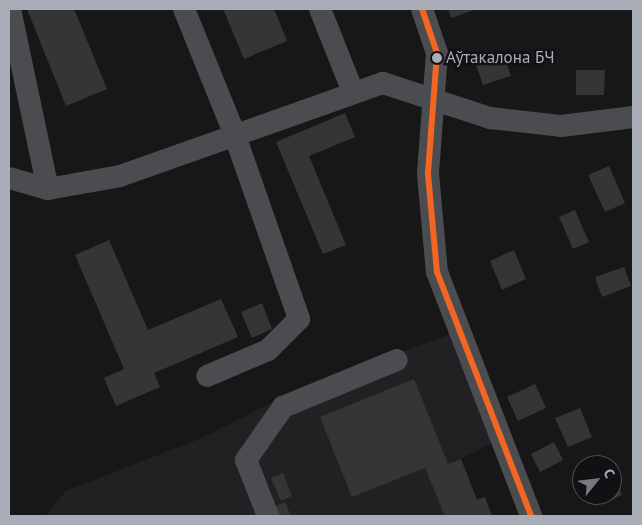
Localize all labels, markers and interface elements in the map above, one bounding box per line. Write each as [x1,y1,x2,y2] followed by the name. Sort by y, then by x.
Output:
[446,48,555,68] place label: Аўтакалона БЧ
[432,53,442,63] marker: Аўтакалона БЧ
[572,455,622,505] north arrow
[599,465,619,481] text: С

